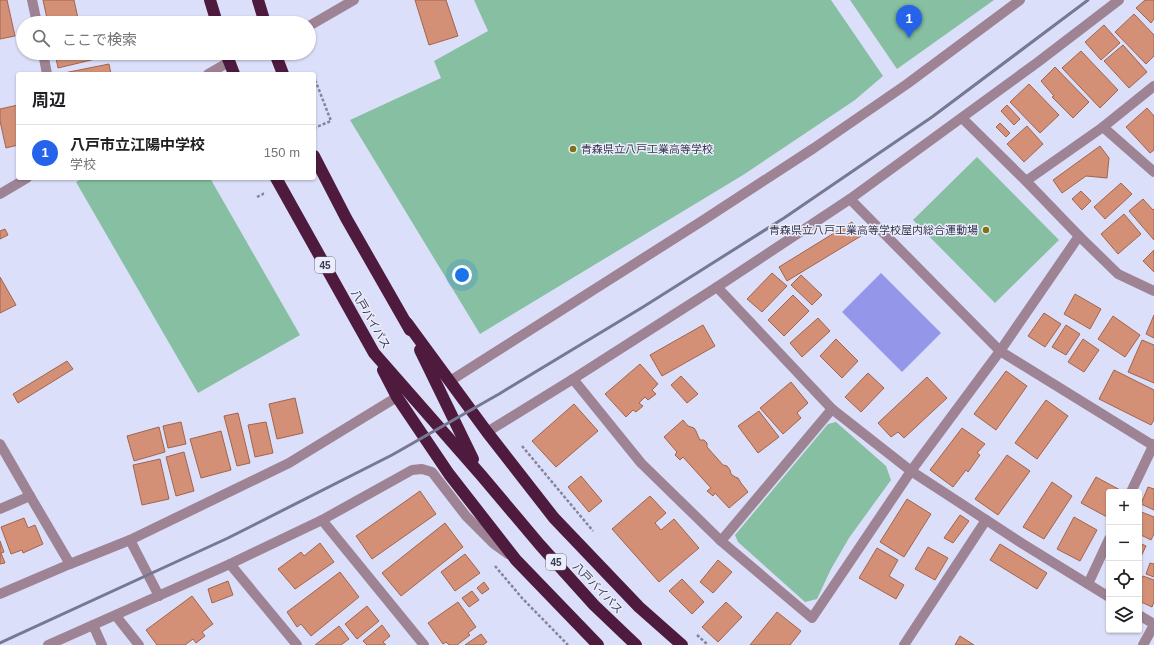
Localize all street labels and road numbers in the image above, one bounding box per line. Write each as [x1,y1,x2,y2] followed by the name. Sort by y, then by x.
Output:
[315,257,335,273] road number: 45
[349,288,393,350] street label: 八戸バイパス
[546,554,566,570] road number: 45
[571,560,625,616] street label: 八戸バイパス

